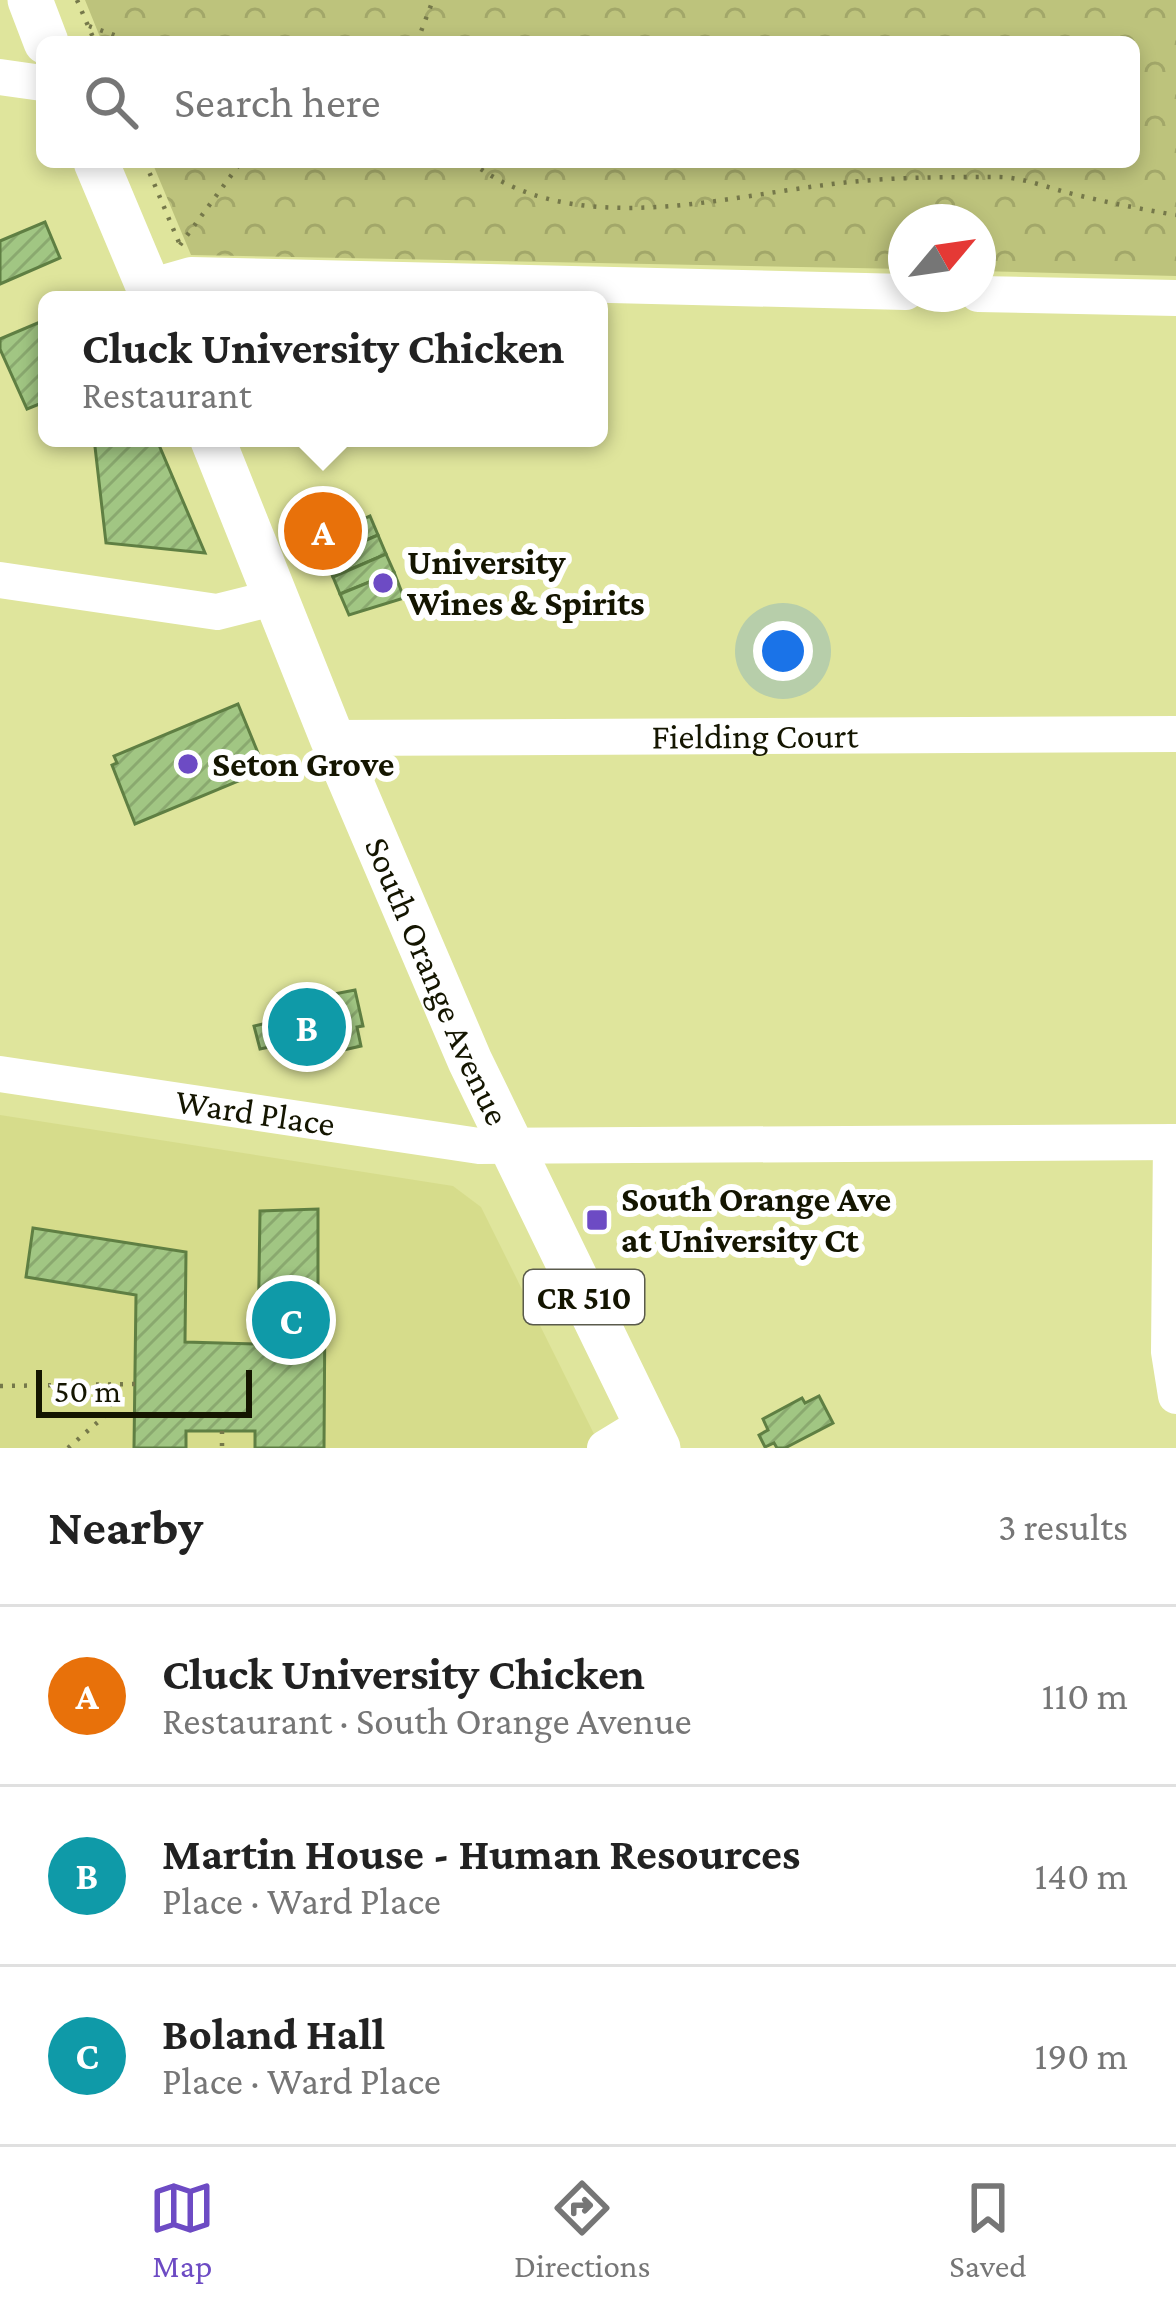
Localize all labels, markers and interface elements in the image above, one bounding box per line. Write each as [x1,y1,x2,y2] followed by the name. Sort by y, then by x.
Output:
[36,36,1140,168] search box
[78,69,144,135] icon: search
[174,77,381,127] text: Search here
[888,204,996,312] north arrow
[38,291,608,447] popup
[82,323,564,373] text: Cluck University Chicken
[82,373,252,416] text: Restaurant
[284,486,362,576] pin: A
[406,542,645,623] place label: University Wines & Spirits
[370,570,396,596] marker: University Wines & Spirits
[753,621,813,681] your location
[651,716,860,756] street label: Fielding Court
[212,744,394,784] place label: Seton Grove
[175,751,201,777] marker: Seton Grove
[357,831,518,1131] street label: South Orange Avenue
[268,982,346,1072] pin: B
[173,1081,338,1144] street label: Ward Place
[621,1179,891,1260] place label: South Orange Ave at University Ct
[584,1207,610,1233] marker: South Orange Ave at University Ct
[524,1270,644,1324] road number: CR 510
[252,1275,330,1365] pin: C
[36,1364,252,1417] scale bar
[54,1372,121,1409] text: 50 m
[48,1498,203,1555] text: Nearby
[998,1505,1128,1548] text: 3 results
[162,1649,645,1699] text: Cluck University Chicken
[75,1674,99,1717] text: A
[1041,1674,1128,1717] text: 110 m
[162,1699,692,1742] text: Restaurant · South Orange Avenue
[162,1829,800,1879] text: Martin House - Human Resources
[76,1854,98,1897] text: B
[1034,1854,1128,1897] text: 140 m
[162,1879,441,1922] text: Place · Ward Place
[162,2009,385,2059] text: Boland Hall
[75,2034,99,2077] text: C
[1035,2034,1128,2077] text: 190 m
[162,2059,441,2102] text: Place · Ward Place
[149,2175,215,2284] tab: Map
[514,2175,651,2284] tab: Directions
[949,2175,1027,2284] tab: Saved

